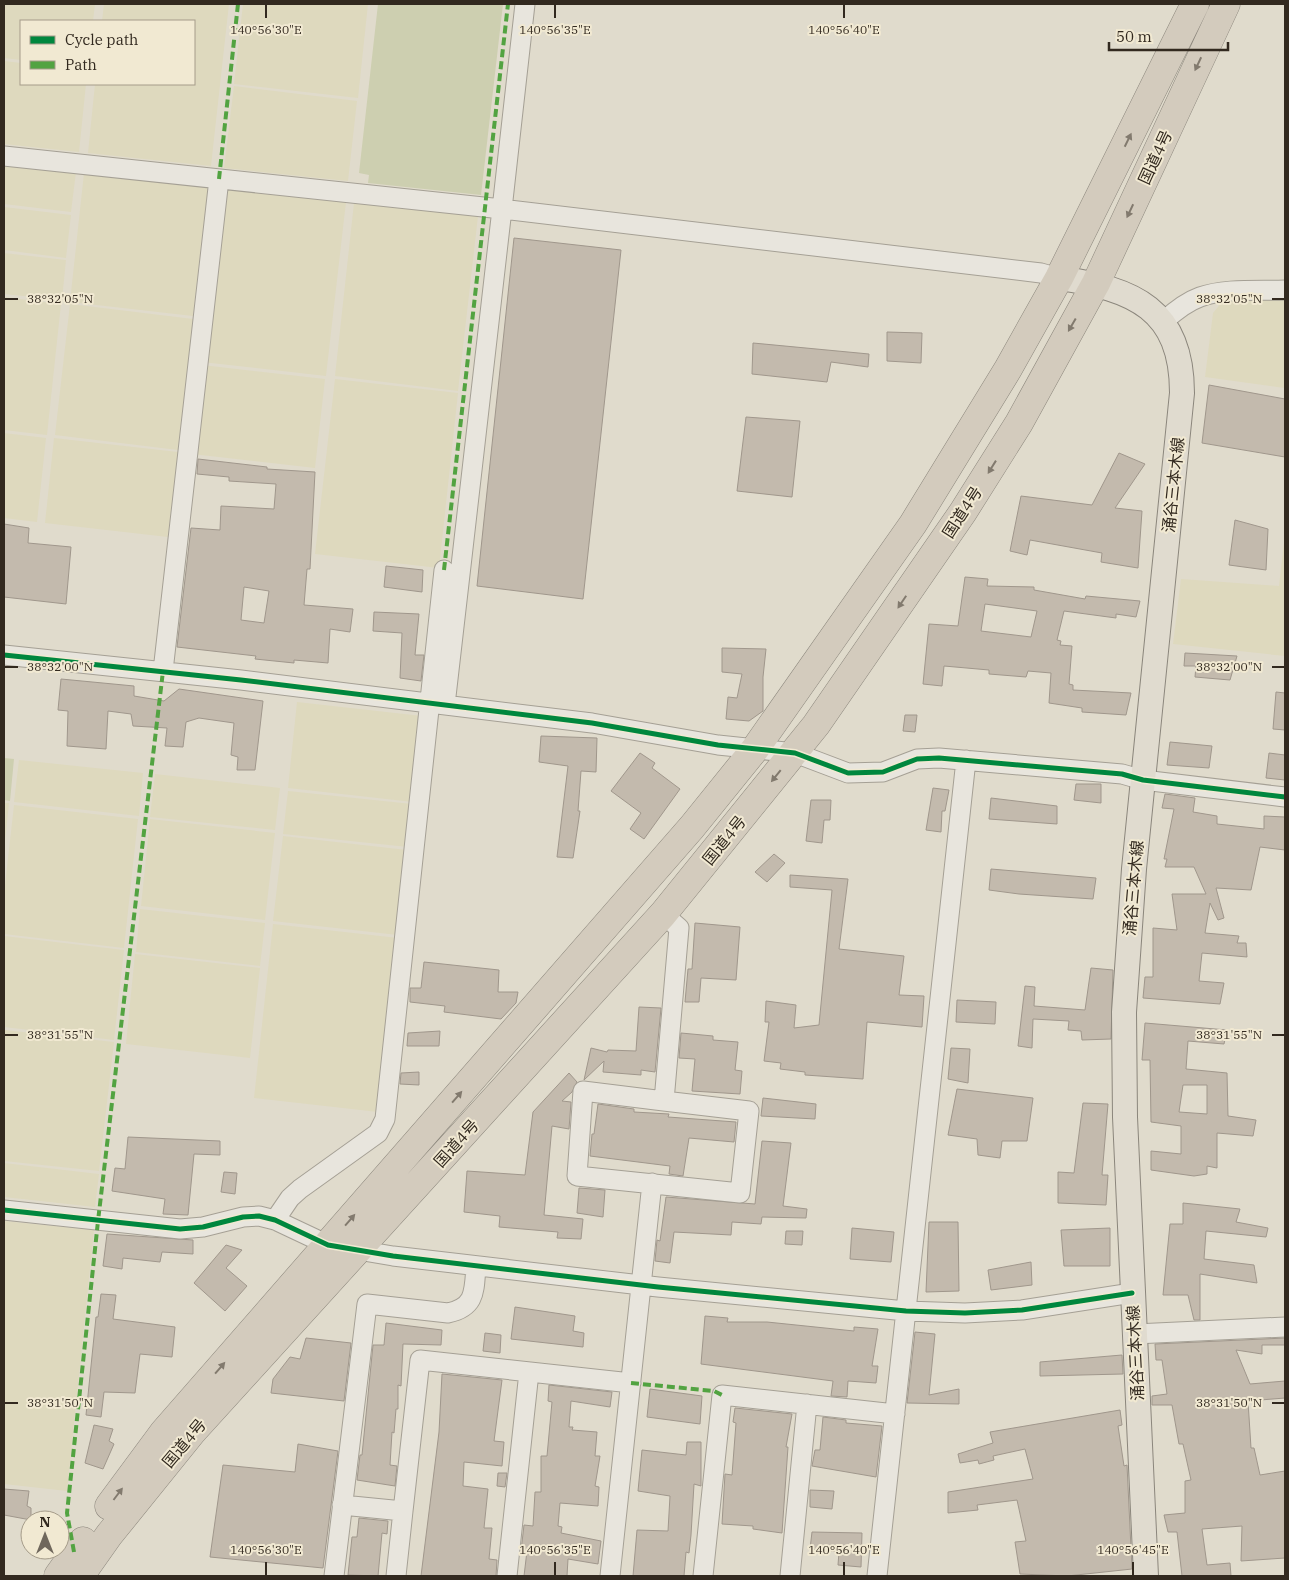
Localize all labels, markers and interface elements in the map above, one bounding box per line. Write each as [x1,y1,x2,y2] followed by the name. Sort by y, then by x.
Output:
[20,20,195,85] legend
[1109,20,1228,52] scale bar
[230,22,302,37] text: 140°56'30"E
[519,22,591,37] text: 140°56'35"E
[808,22,880,37] text: 140°56'40"E
[1116,27,1152,46] text: 50 m
[65,30,138,49] text: Cycle path
[65,55,97,74] text: Path
[1194,57,1202,71] one-way arrow
[1134,127,1176,187] street label: 国道4号
[1124,133,1132,147] one-way arrow
[1126,204,1134,219] one-way arrow
[27,291,93,306] text: 38°32'05"N
[1196,291,1262,306] text: 38°32'05"N
[1067,319,1076,332] one-way arrow
[1158,436,1188,534] street label: 涌谷三本木線
[987,460,996,473] one-way arrow
[938,482,986,542] street label: 国道4号
[897,595,907,609] one-way arrow
[27,659,93,674] text: 38°32'00"N
[1196,659,1262,674] text: 38°32'00"N
[770,769,781,782] one-way arrow
[698,811,750,869] street label: 国道4号
[1119,839,1147,937] street label: 涌谷三本木線
[27,1027,93,1042] text: 38°31'55"N
[1196,1027,1262,1042] text: 38°31'55"N
[451,1092,463,1104] one-way arrow
[429,1115,483,1171] street label: 国道4号
[344,1214,355,1226] one-way arrow
[1123,1305,1147,1401] street label: 涌谷三本木線
[214,1363,226,1375] one-way arrow
[27,1395,93,1410] text: 38°31'50"N
[1196,1395,1262,1410] text: 38°31'50"N
[158,1415,210,1471] street label: 国道4号
[112,1488,123,1501] one-way arrow
[20,1510,70,1560] north arrow
[39,1513,51,1531] text: N
[230,1542,302,1557] text: 140°56'30"E
[519,1542,591,1557] text: 140°56'35"E
[808,1542,880,1557] text: 140°56'40"E
[1097,1542,1169,1557] text: 140°56'45"E

